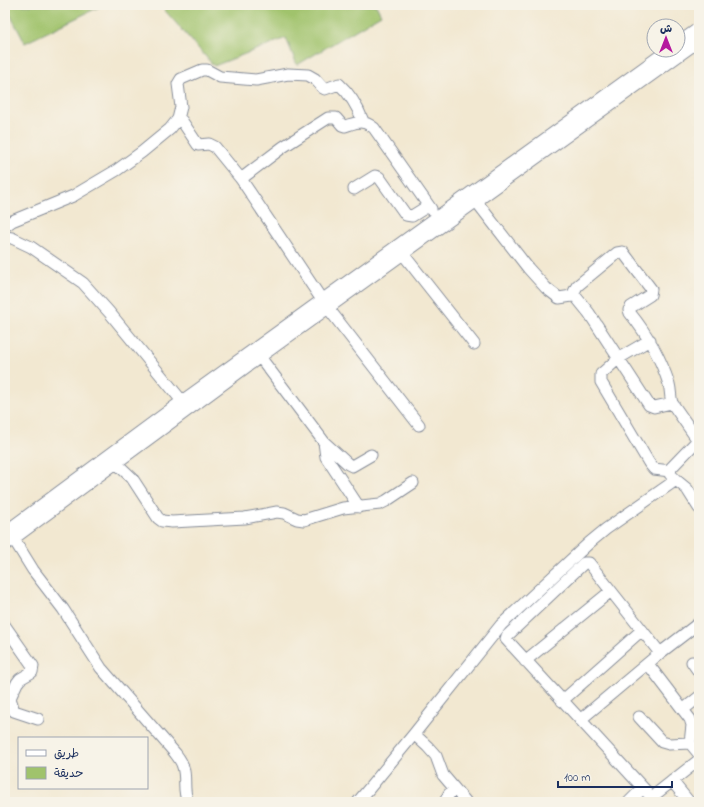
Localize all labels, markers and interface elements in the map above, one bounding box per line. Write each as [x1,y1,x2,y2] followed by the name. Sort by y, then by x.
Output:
[646,18,686,58] north arrow
[660,21,672,37] text: ش
[18,737,148,789] legend
[54,745,79,763] text: طريق
[558,763,672,789] scale bar
[54,765,83,783] text: حديقة
[564,769,591,787] text: 100 m

